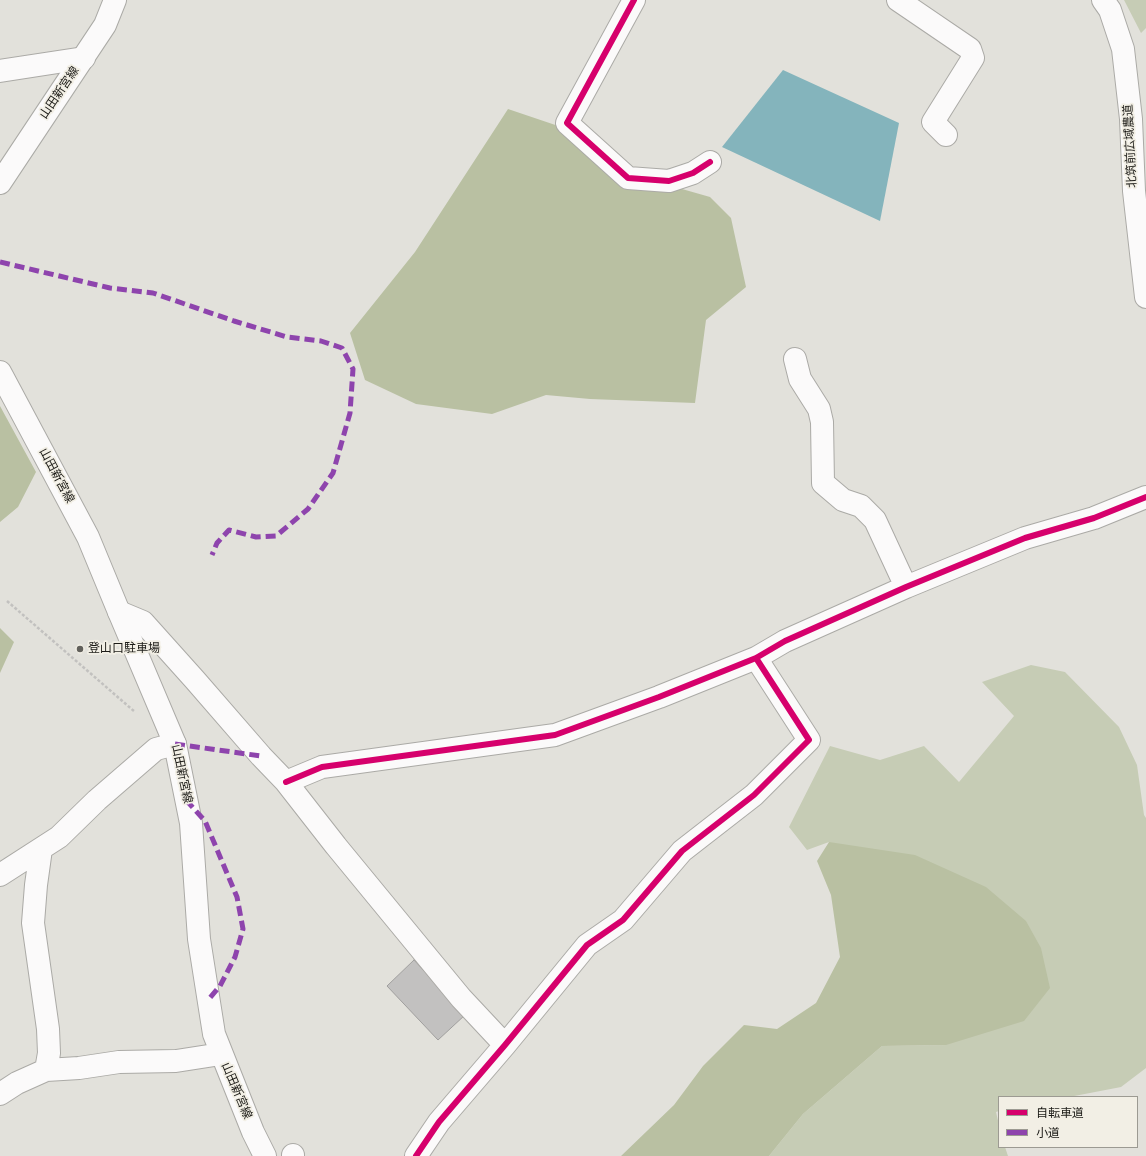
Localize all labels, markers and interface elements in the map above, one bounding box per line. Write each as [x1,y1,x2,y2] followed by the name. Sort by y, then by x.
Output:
[37,64,83,122] street label: 山田新宮線
[1122,104,1140,188] street label: 北筑前広域農道
[36,446,76,506] street label: 山田新宮線
[88,642,160,656] place label: 登山口駐車場
[75,644,85,654] marker: 登山口駐車場
[168,743,194,805] street label: 山田新宮線
[218,1061,254,1121] street label: 山田新宮線
[998,1096,1138,1148] legend
[1036,1104,1084,1122] text: 自転車道
[1036,1124,1060,1142] text: 小道

